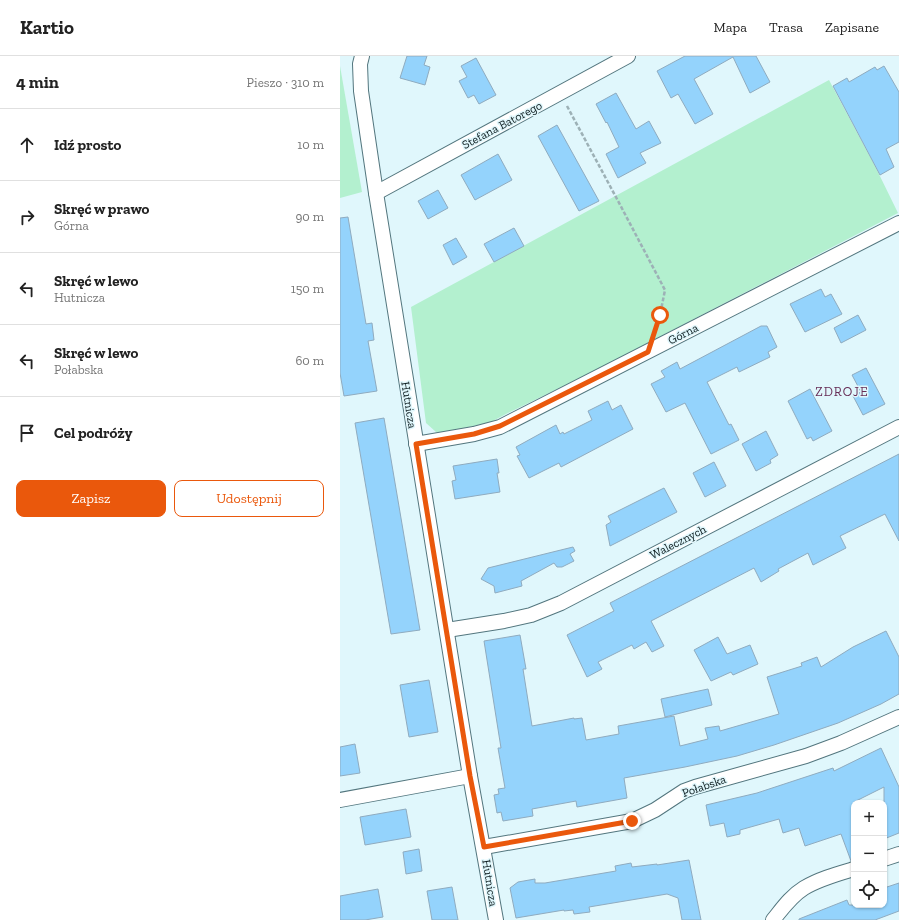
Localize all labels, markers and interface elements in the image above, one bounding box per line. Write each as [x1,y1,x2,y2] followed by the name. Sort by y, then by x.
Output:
[20,16,74,39] text: Kartio
[714,19,747,36] text: Mapa
[769,19,803,36] text: Trasa
[825,19,879,36] text: Zapisane
[16,72,59,92] text: 4 min
[247,75,324,90] text: Pieszo · 310 m
[460,98,544,152] street label: Stefana Batorego
[16,134,38,156] icon: ahead
[54,136,121,154] text: Idź prosto
[297,137,324,152] text: 10 m
[54,200,149,218] text: Skręć w prawo
[16,206,38,228] icon: right
[295,209,324,224] text: 90 m
[54,218,89,233] text: Górna
[54,272,138,290] text: Skręć w lewo
[16,278,38,300] icon: left
[291,281,324,296] text: 150 m
[54,290,105,305] text: Hutnicza
[651,306,669,324] route start
[665,320,701,348] street label: Górna
[54,344,138,362] text: Skręć w lewo
[16,350,38,372] icon: left
[295,353,324,368] text: 60 m
[54,362,103,377] text: Połabska
[398,381,420,430] street label: Hutnicza
[815,384,869,399] district label: ZDROJE
[16,422,38,444] icon: arrive
[54,424,132,442] text: Cel podróży
[16,480,166,517] button: Zapisz
[174,480,324,517] button: Udostępnij
[648,522,709,562] street label: Walecznych
[680,772,728,800] street label: Połabska
[851,800,887,908] map controls
[851,800,887,836] button: +
[623,812,641,830] route end
[851,836,887,872] button: −
[479,859,501,908] street label: Hutnicza
[851,872,887,908] button: locate

